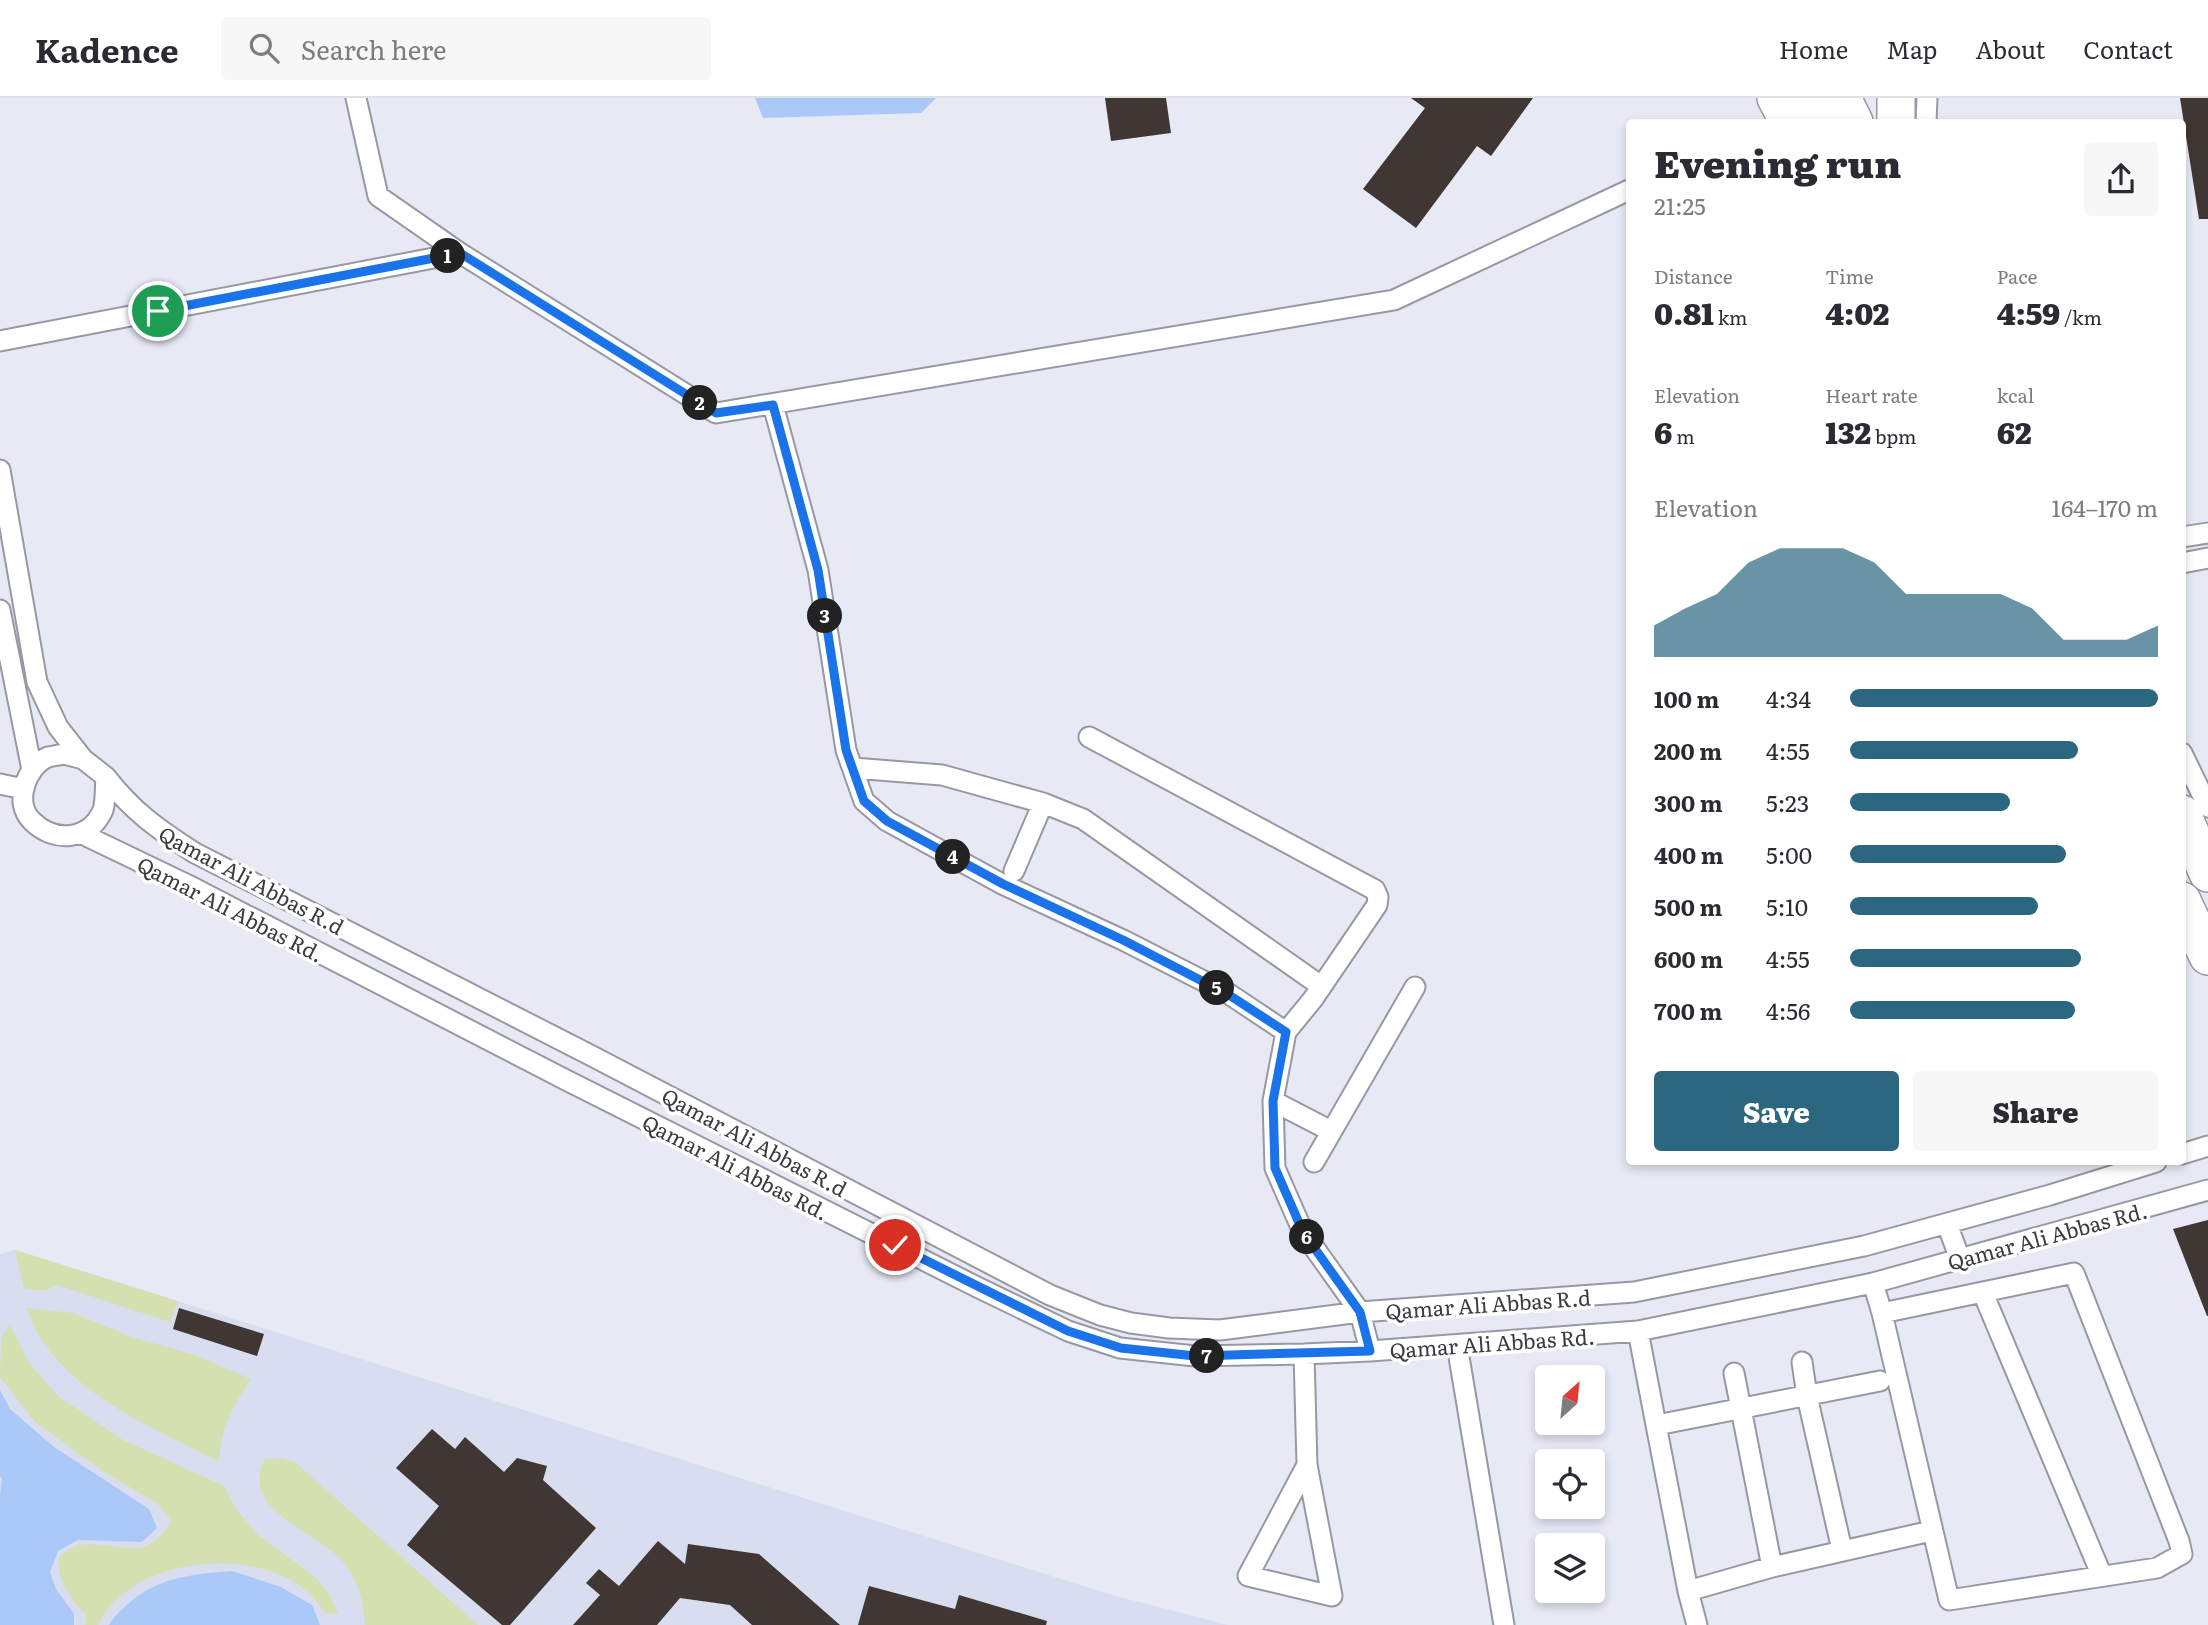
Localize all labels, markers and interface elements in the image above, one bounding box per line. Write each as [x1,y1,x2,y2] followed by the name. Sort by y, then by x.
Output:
[221,17,711,80] search box
[35,24,179,73] text: Kadence
[245,29,283,67] icon: search
[301,29,447,68] text: Search here
[1779,31,1848,66] text: Home
[1886,31,1937,66] text: Map
[1975,31,2045,66] text: About
[2083,31,2173,66] text: Contact
[1654,133,1901,190] text: Evening run
[2084,142,2158,216] button: share
[1654,188,1706,222] text: 21:25
[430,238,466,274] pin: 1
[444,241,451,269] text: 1
[1654,262,1733,290] text: Distance
[1825,262,1874,290] text: Time
[1997,262,2037,290] text: Pace
[128,281,188,341] pin
[1654,290,1714,334] text: 0.81
[1825,290,1889,334] text: 4:02
[1997,290,2060,334] text: 4:59
[139,292,177,330] icon: arrive
[1714,303,1748,331] text: km
[2060,303,2102,331] text: /km
[1654,381,1740,409] text: Elevation
[1825,381,1918,409] text: Heart rate
[1997,381,2034,409] text: kcal
[682,386,718,420] pin: 2
[694,388,705,416] text: 2
[1654,409,1672,453] text: 6
[1825,409,1871,453] text: 132
[1997,409,2032,453] text: 62
[1672,422,1695,450] text: m
[1871,422,1916,450] text: bpm
[1654,490,1758,524] text: Elevation
[2052,490,2158,524] text: 164–170 m
[808,598,842,634] pin: 3
[819,601,830,629] text: 3
[1654,681,1719,715] text: 100 m
[1766,681,1811,715] text: 4:34
[1654,733,1722,767] text: 200 m
[1766,733,1810,767] text: 4:55
[1654,785,1723,819] text: 300 m
[1766,785,1809,819] text: 5:23
[154,817,350,941] street label: Qamar Ali Abbas R.d
[1654,837,1724,871] text: 400 m
[1766,837,1812,871] text: 5:00
[936,840,970,874] pin: 4
[947,842,958,870] text: 4
[132,848,330,968] street label: Qamar Ali Abbas Rd.
[1654,889,1722,923] text: 500 m
[1766,889,1808,923] text: 5:10
[1654,941,1723,975] text: 600 m
[1766,941,1810,975] text: 4:55
[1200,970,1234,1006] pin: 5
[1211,973,1222,1001] text: 5
[1654,993,1722,1027] text: 700 m
[1766,993,1810,1027] text: 4:56
[1654,1071,1899,1151] button: Save
[1913,1071,2158,1151] button: Share
[657,1079,853,1203] street label: Qamar Ali Abbas R.d
[637,1106,835,1226] street label: Qamar Ali Abbas Rd.
[1944,1193,2150,1277] street label: Qamar Ali Abbas Rd.
[865,1215,925,1275] pin
[1290,1220,1324,1254] pin: 6
[1301,1222,1312,1250] text: 6
[876,1226,914,1264] icon: check
[1384,1280,1592,1326] street label: Qamar Ali Abbas R.d
[1388,1319,1596,1365] street label: Qamar Ali Abbas Rd.
[1190,1338,1224,1374] pin: 7
[1201,1341,1212,1369] text: 7
[1535,1365,1605,1435] north arrow
[1535,1365,1605,1603] map controls
[1535,1449,1605,1519] button: locate
[1535,1533,1605,1603] button: layers

